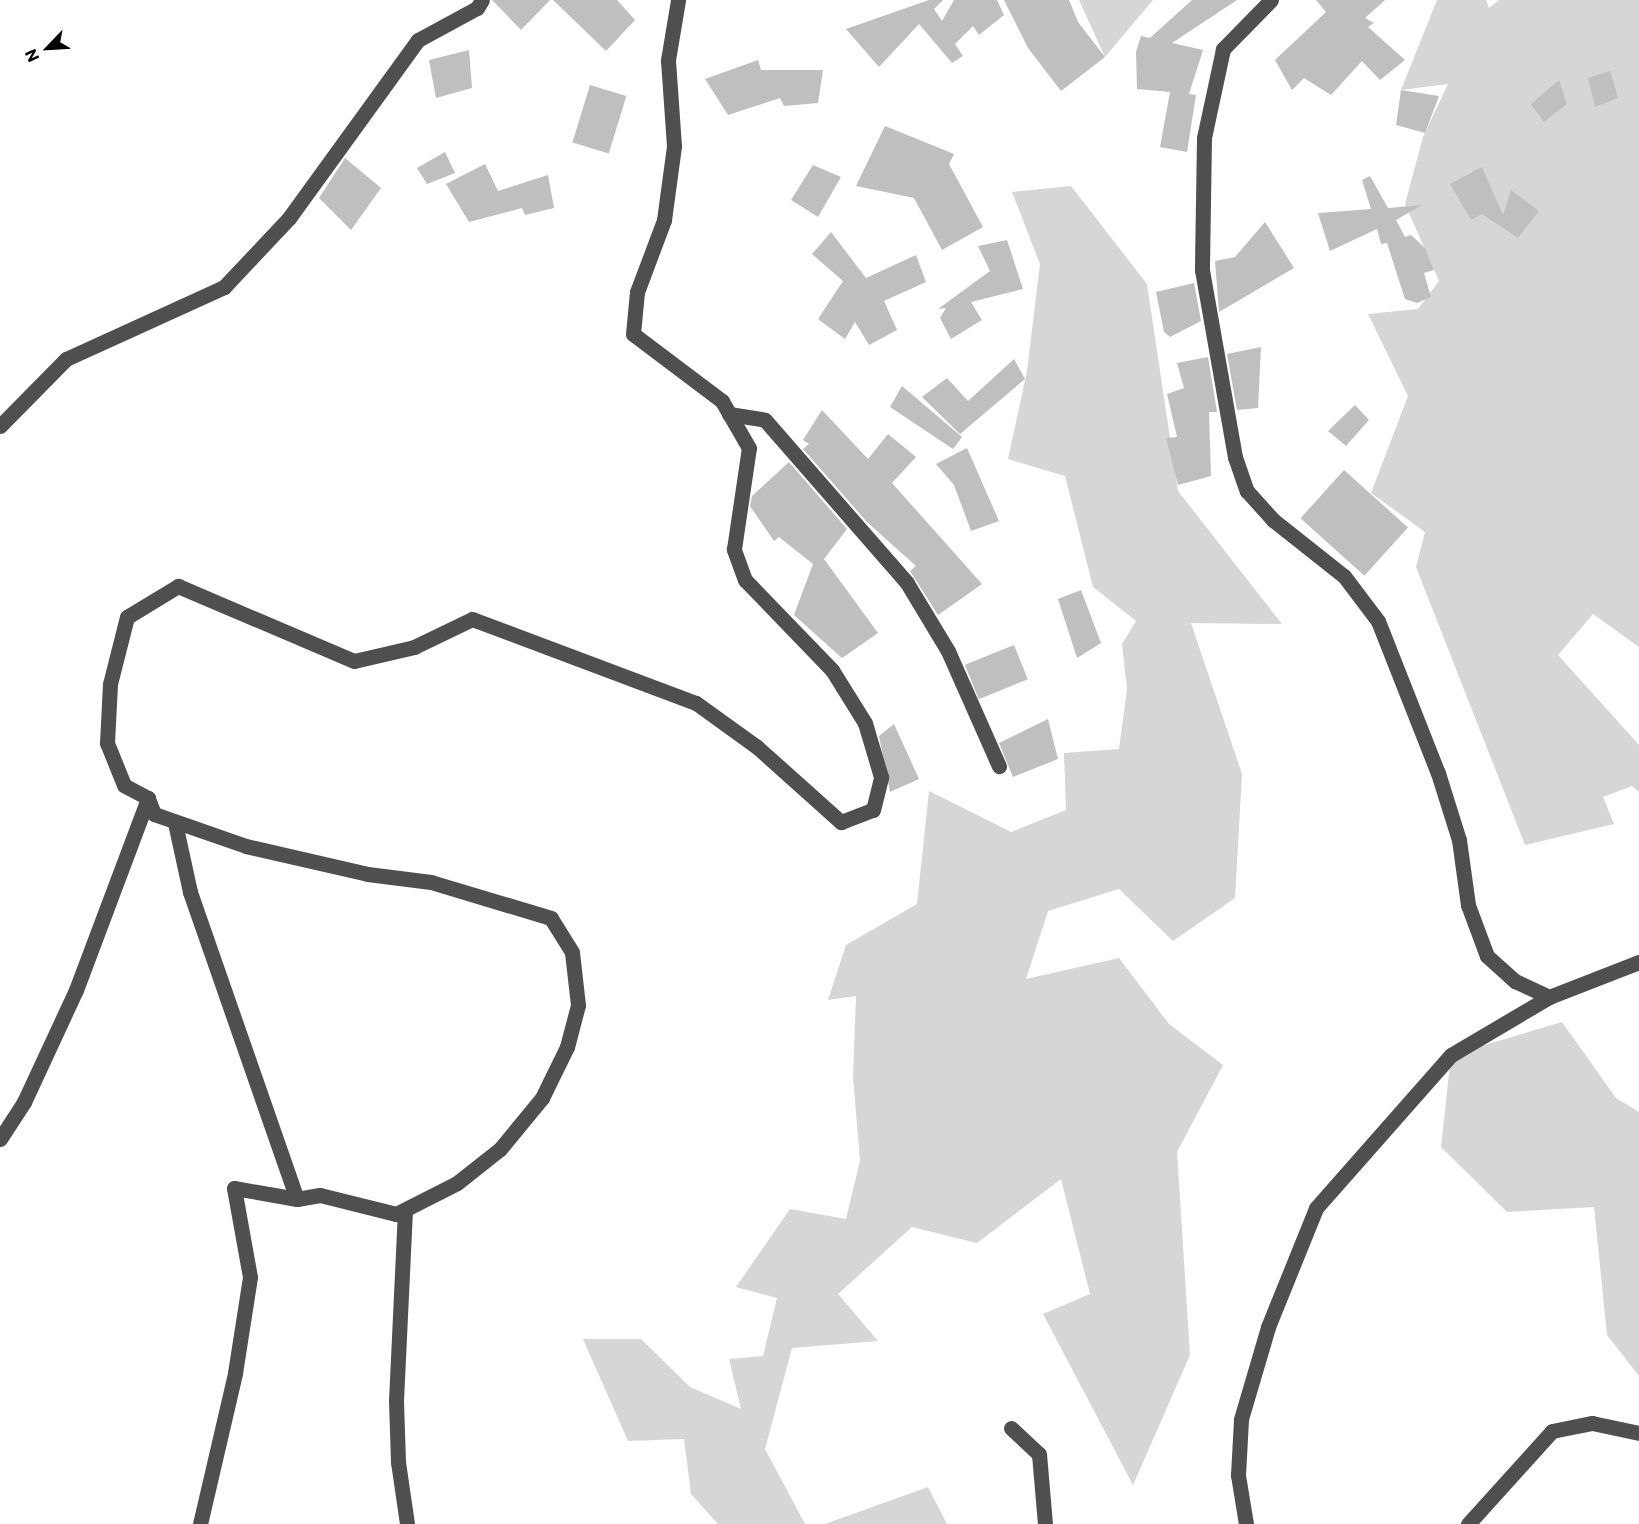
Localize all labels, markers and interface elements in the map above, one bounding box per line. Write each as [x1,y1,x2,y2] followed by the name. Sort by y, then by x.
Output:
[18,18,78,78] north arrow
[20,46,42,65] text: N

